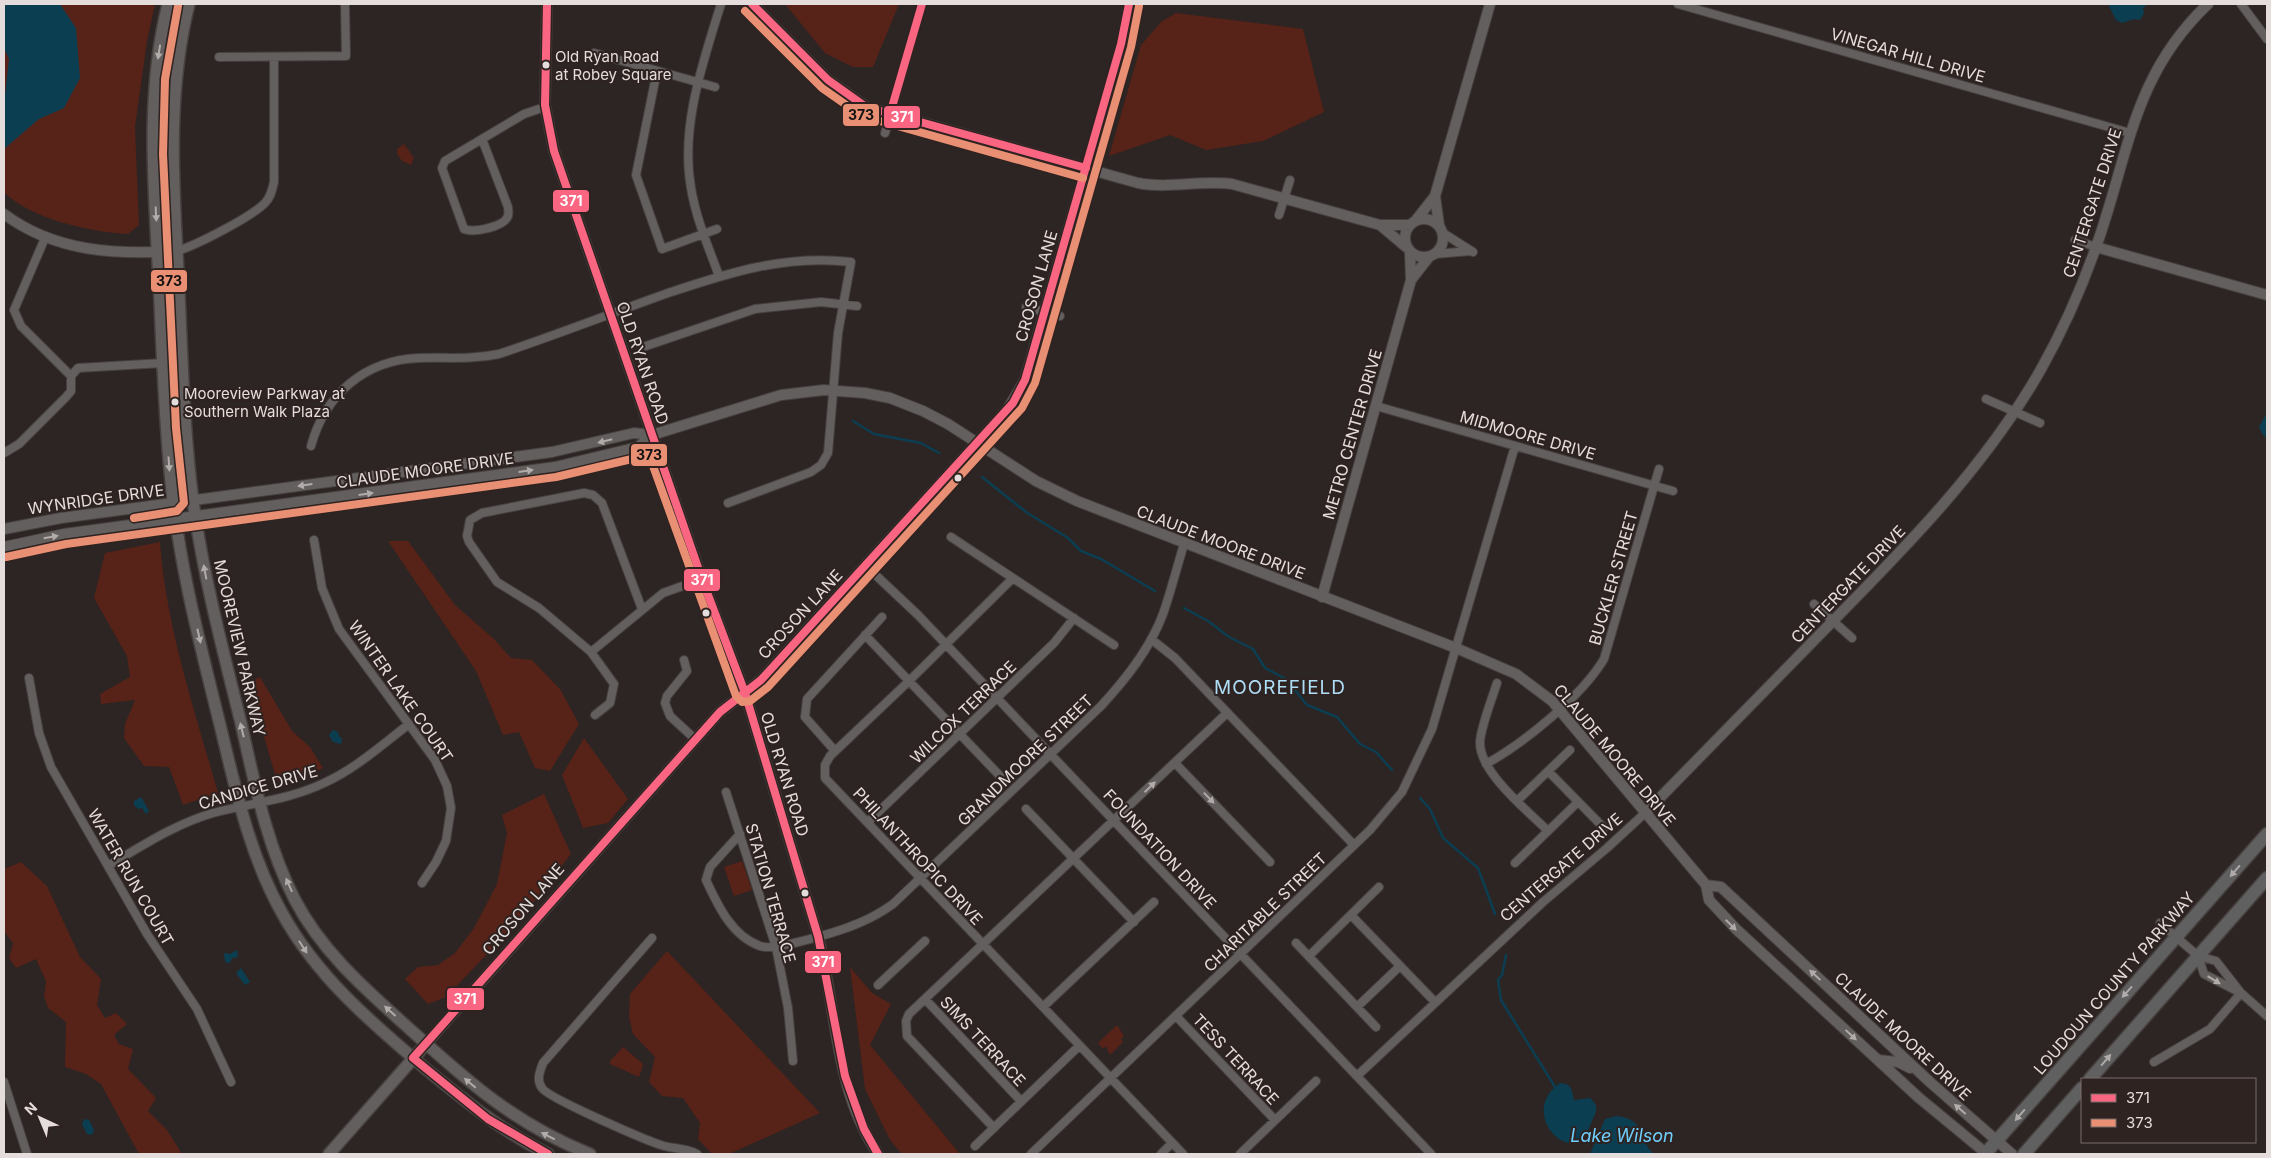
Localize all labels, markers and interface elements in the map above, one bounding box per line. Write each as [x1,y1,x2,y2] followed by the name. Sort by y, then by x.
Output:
[1828,23,1988,87] street label: VINEGAR HILL DRIVE
[154,44,162,60] one-way arrow
[555,47,672,84] place label: Old Ryan Road at Robey Square
[541,60,551,70] marker: Old Ryan Road at Robey Square
[842,103,880,127] line badge: 373
[883,105,921,129] line badge: 371
[848,106,874,123] text: 373
[890,108,914,125] text: 371
[2058,126,2126,280] street label: CENTERGATE DRIVE
[552,189,590,213] line badge: 371
[559,192,583,209] text: 371
[152,206,160,222] one-way arrow
[1011,228,1061,344] street label: CROSON LANE
[150,269,188,293] line badge: 373
[156,272,182,289] text: 373
[613,299,673,427] street label: OLD RYAN ROAD
[1318,346,1386,522] street label: METRO CENTER DRIVE
[184,384,345,421] place label: Mooreview Parkway at Southern Walk Plaza
[170,397,180,407] marker: Mooreview Parkway at Southern Walk Plaza
[1458,406,1598,464] street label: MIDMOORE DRIVE
[597,437,612,445] one-way arrow
[630,443,668,467] line badge: 373
[636,446,662,463] text: 373
[335,448,515,492] street label: CLAUDE MOORE DRIVE
[166,457,174,473] one-way arrow
[519,467,535,475] one-way arrow
[953,473,963,483] unlabelled marker
[26,480,166,518] street label: WYNRIDGE DRIVE
[297,481,313,489] one-way arrow
[358,489,374,497] one-way arrow
[1134,501,1308,583] street label: CLAUDE MOORE DRIVE
[1584,509,1642,647] street label: BUCKLER STREET
[1787,521,1909,647] street label: CENTERGATE DRIVE
[44,532,60,540] one-way arrow
[210,558,270,738] street label: MOOREVIEW PARKWAY
[201,564,209,580] one-way arrow
[753,565,847,663] street label: CROSON LANE
[683,568,721,592] line badge: 371
[690,571,714,588] text: 371
[701,608,711,618] unlabelled marker
[345,616,457,766] street label: WINTER LAKE COURT
[195,629,203,644] one-way arrow
[906,656,1020,768] street label: WILCOX TERRACE
[1214,676,1346,699] district label: MOOREFIELD
[1550,680,1680,830] street label: CLAUDE MOORE DRIVE
[953,690,1097,830] street label: GRANDMOORE STREET
[757,709,813,839] street label: OLD RYAN ROAD
[238,723,246,738] one-way arrow
[196,760,320,814] street label: CANDICE DRIVE
[1143,781,1155,793] one-way arrow
[849,783,987,929] street label: PHILANTHROPIC DRIVE
[1099,785,1221,913] street label: FOUNDATION DRIVE
[1203,792,1215,804] one-way arrow
[84,805,178,949] street label: WATER RUN COURT
[1496,808,1626,926] street label: CENTERGATE DRIVE
[741,821,801,965] street label: STATION TERRACE
[1199,848,1331,976] street label: CHARITABLE STREET
[478,859,568,959] street label: CROSON LANE
[2229,864,2240,877] one-way arrow
[284,878,292,892] one-way arrow
[2029,887,2199,1078] street label: LOUDOUN COUNTY PARKWAY
[800,888,810,898] unlabelled marker
[1725,919,1737,931] one-way arrow
[298,940,308,954] one-way arrow
[804,950,842,974] line badge: 371
[811,953,835,970] text: 371
[1831,968,1975,1104] street label: CLAUDE MOORE DRIVE
[1809,969,1821,981] one-way arrow
[2207,976,2220,985] one-way arrow
[2121,986,2133,998] one-way arrow
[446,987,485,1011] line badge: 371
[453,990,477,1007] text: 371
[936,992,1030,1090] street label: SIMS TERRACE
[384,1005,396,1017] one-way arrow
[1189,1009,1283,1109] street label: TESS TERRACE
[1844,1029,1856,1041] one-way arrow
[2100,1055,2112,1067] one-way arrow
[464,1078,477,1089] one-way arrow
[2081,1078,2256,1143] legend
[2126,1088,2150,1107] text: 371
[15,1093,65,1143] north arrow
[21,1098,40,1118] text: N
[1954,1104,1966,1115] one-way arrow
[2014,1108,2026,1120] one-way arrow
[2126,1113,2153,1132] text: 373
[1570,1125,1674,1146] water label: Lake Wilson
[541,1132,555,1140] one-way arrow

